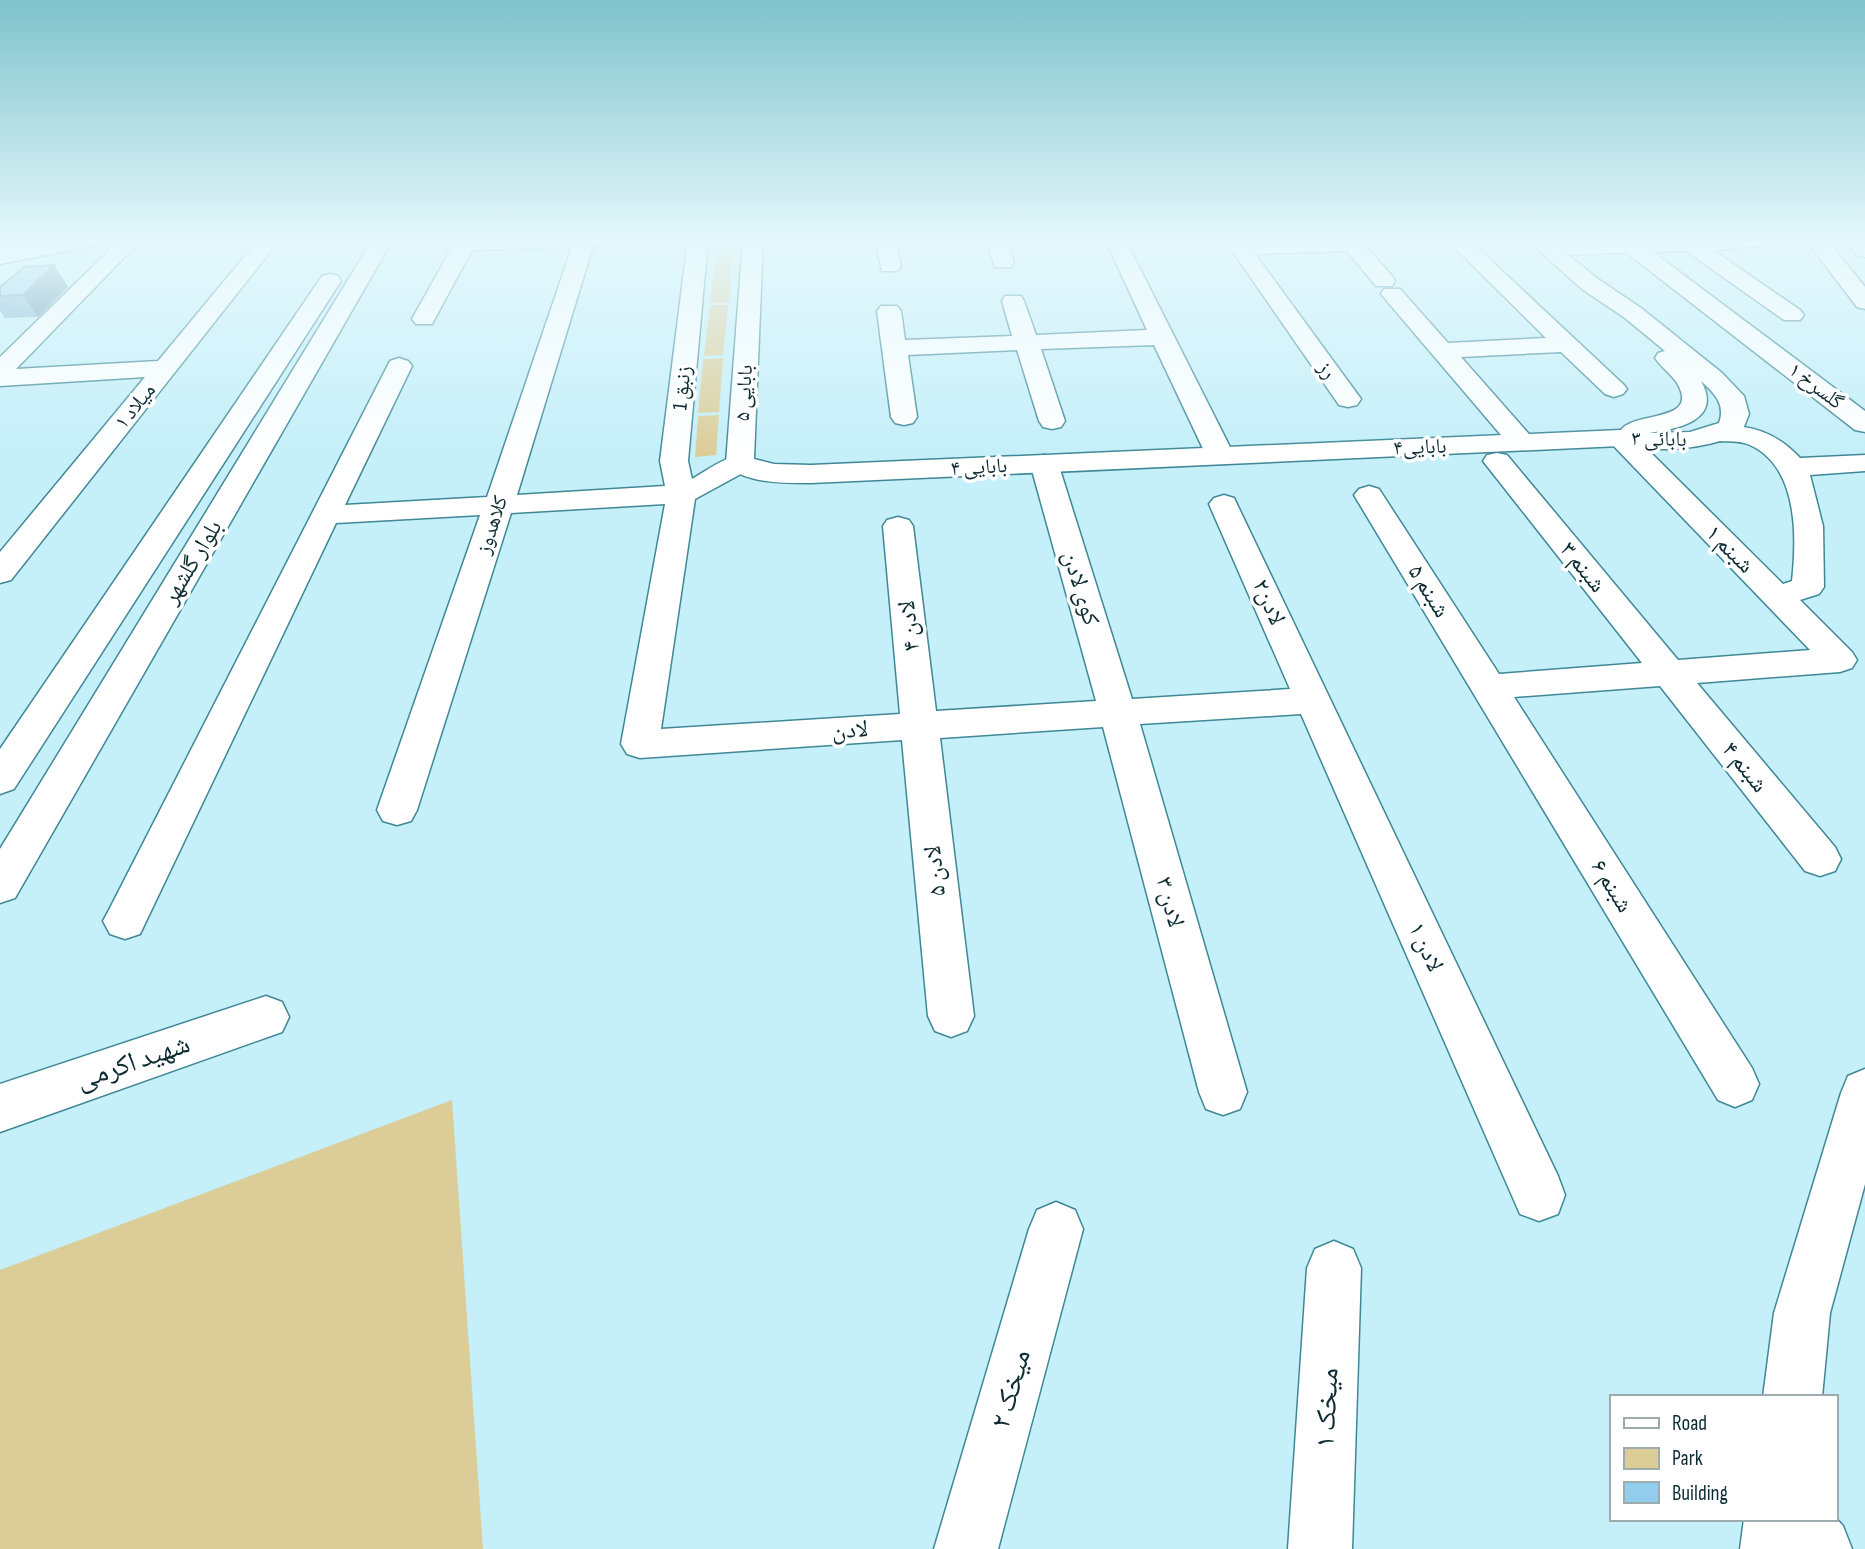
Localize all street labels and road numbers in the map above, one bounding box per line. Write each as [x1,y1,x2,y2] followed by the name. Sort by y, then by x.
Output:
[1312,355,1342,384] street label: رز
[1784,357,1849,415] street label: گلسرخ ۱
[730,364,758,422] street label: ۵ بابایی
[667,365,697,411] street label: زنبق 1
[109,378,161,434] street label: میلاد ۱
[1631,426,1687,452] street label: بابائی ۳
[1393,434,1447,460] street label: بابایی۴
[950,453,1008,481] street label: بابایی ۴
[471,492,513,558] street label: کلاهدوز
[155,515,228,610] street label: بلوار گلشهر
[1699,519,1760,580] street label: شبنم ۱
[1553,536,1612,599] street label: شبنم ۳
[1056,547,1106,629] street label: کوی لادن
[1401,559,1456,623] street label: شبنم ۵
[1246,575,1292,629] street label: لادن۲
[892,599,926,653] street label: لادن ۴
[831,714,869,746] street label: لادن
[1715,736,1774,799] street label: شبنم ۴
[918,844,952,898] street label: لادن ۵
[1584,854,1639,918] street label: شبنم ۶
[1149,874,1191,930] street label: لادن ۳
[1402,918,1450,976] street label: لادن ۱
[72,1027,194,1097] street label: شهید اکرمی
[984,1346,1038,1432] street label: میخک ۲
[1308,1367,1346,1449] street label: میخک ۱

